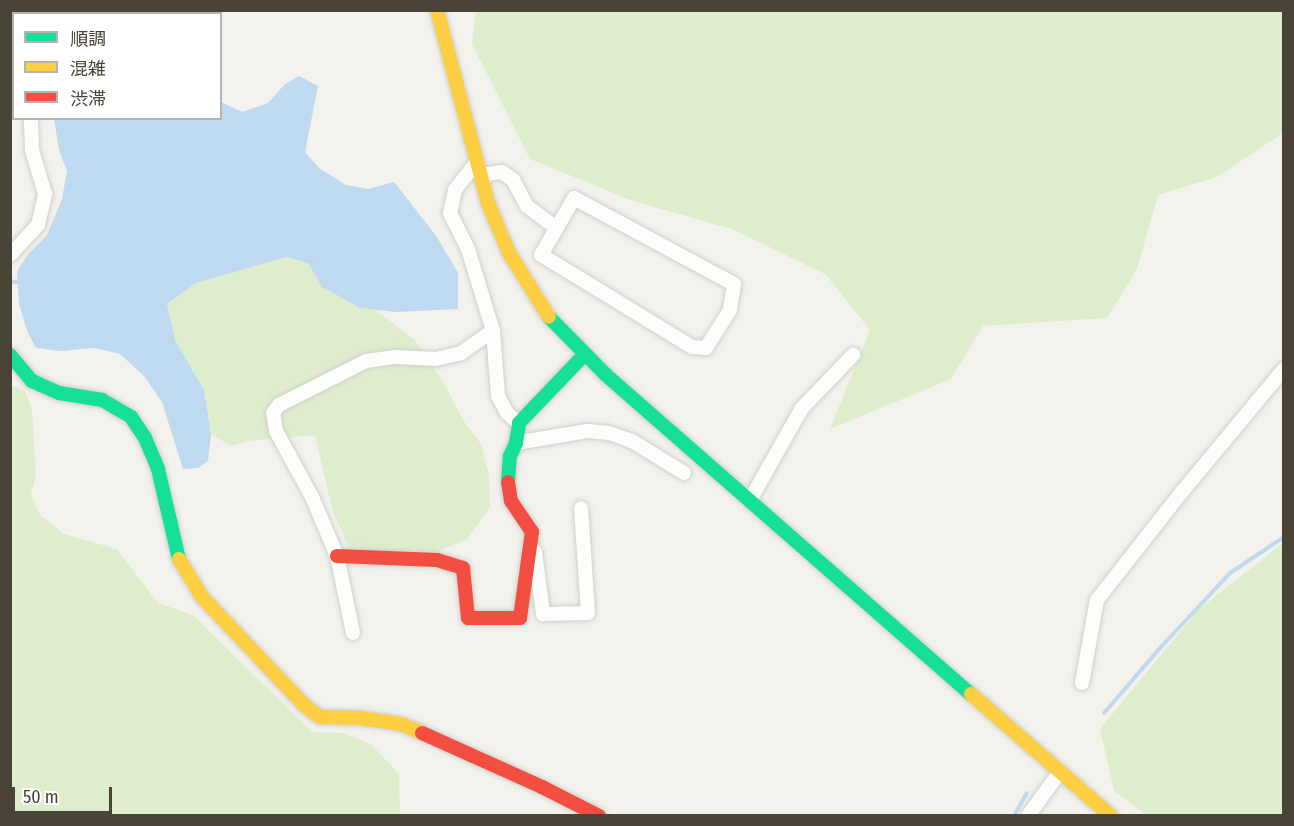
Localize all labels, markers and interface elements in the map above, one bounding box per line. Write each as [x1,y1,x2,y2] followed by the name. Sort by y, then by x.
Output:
[12,12,222,120] legend
[70,28,106,50] text: 順調
[70,58,106,80] text: 混雑
[70,88,106,110] text: 渋滞
[15,775,116,813] scale bar
[23,786,59,808] text: 50 m

